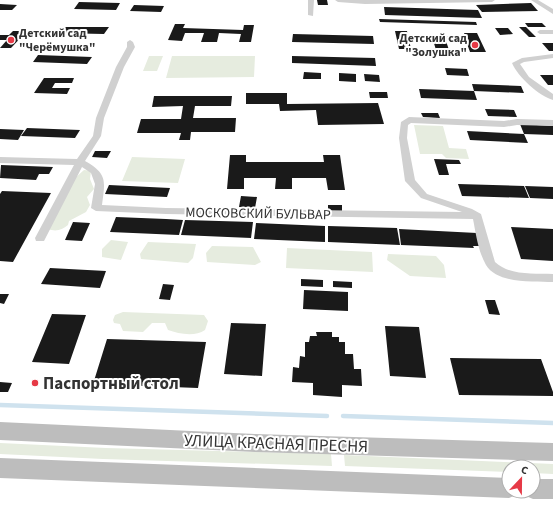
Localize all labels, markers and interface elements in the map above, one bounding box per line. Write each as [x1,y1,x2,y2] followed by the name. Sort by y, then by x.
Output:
[19,25,95,56] place label: Детский сад "Черёмушка"
[400,30,467,61] place label: Детский сад "Золушка"
[6,35,16,45] marker: Детский сад "Черёмушка"
[470,40,480,50] marker: Детский сад "Золушка"
[185,203,331,225] street label: МОСКОВСКИЙ БУЛЬВАР
[43,372,179,396] place label: Паспортный стол
[30,378,40,388] marker: Паспортный стол
[183,429,369,459] street label: УЛИЦА КРАСНАЯ ПРЕСНЯ
[501,459,541,499] north arrow
[519,462,531,479] text: С

